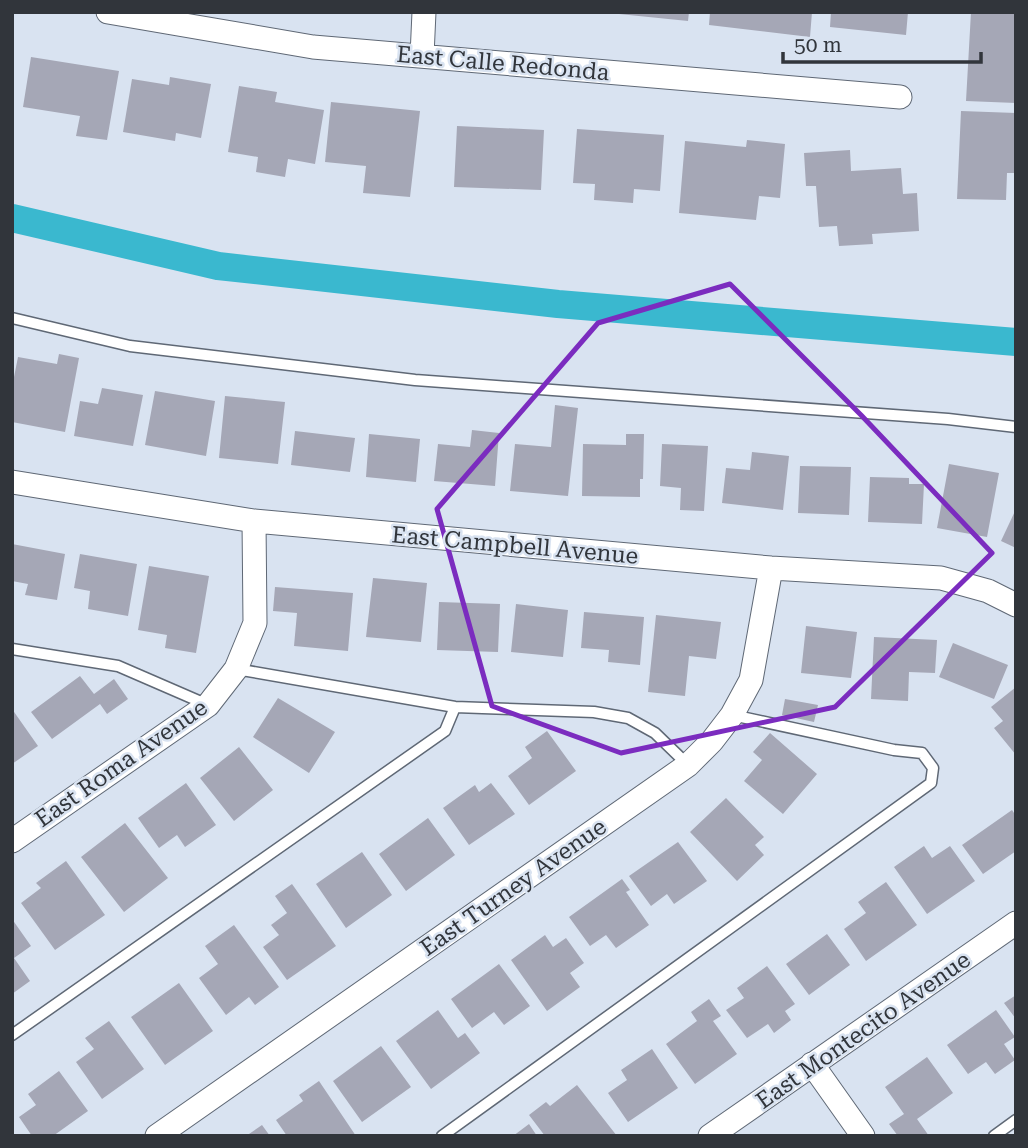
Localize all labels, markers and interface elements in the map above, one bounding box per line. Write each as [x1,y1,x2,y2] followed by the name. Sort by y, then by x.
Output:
[783,21,981,65] scale bar
[794,33,842,57] text: 50 m
[395,41,611,86] street label: East Calle Redonda
[391,521,639,570] street label: East Campbell Avenue
[30,694,213,833] street label: East Roma Avenue
[415,813,611,962] street label: East Turney Avenue
[751,946,976,1115] street label: East Montecito Avenue

